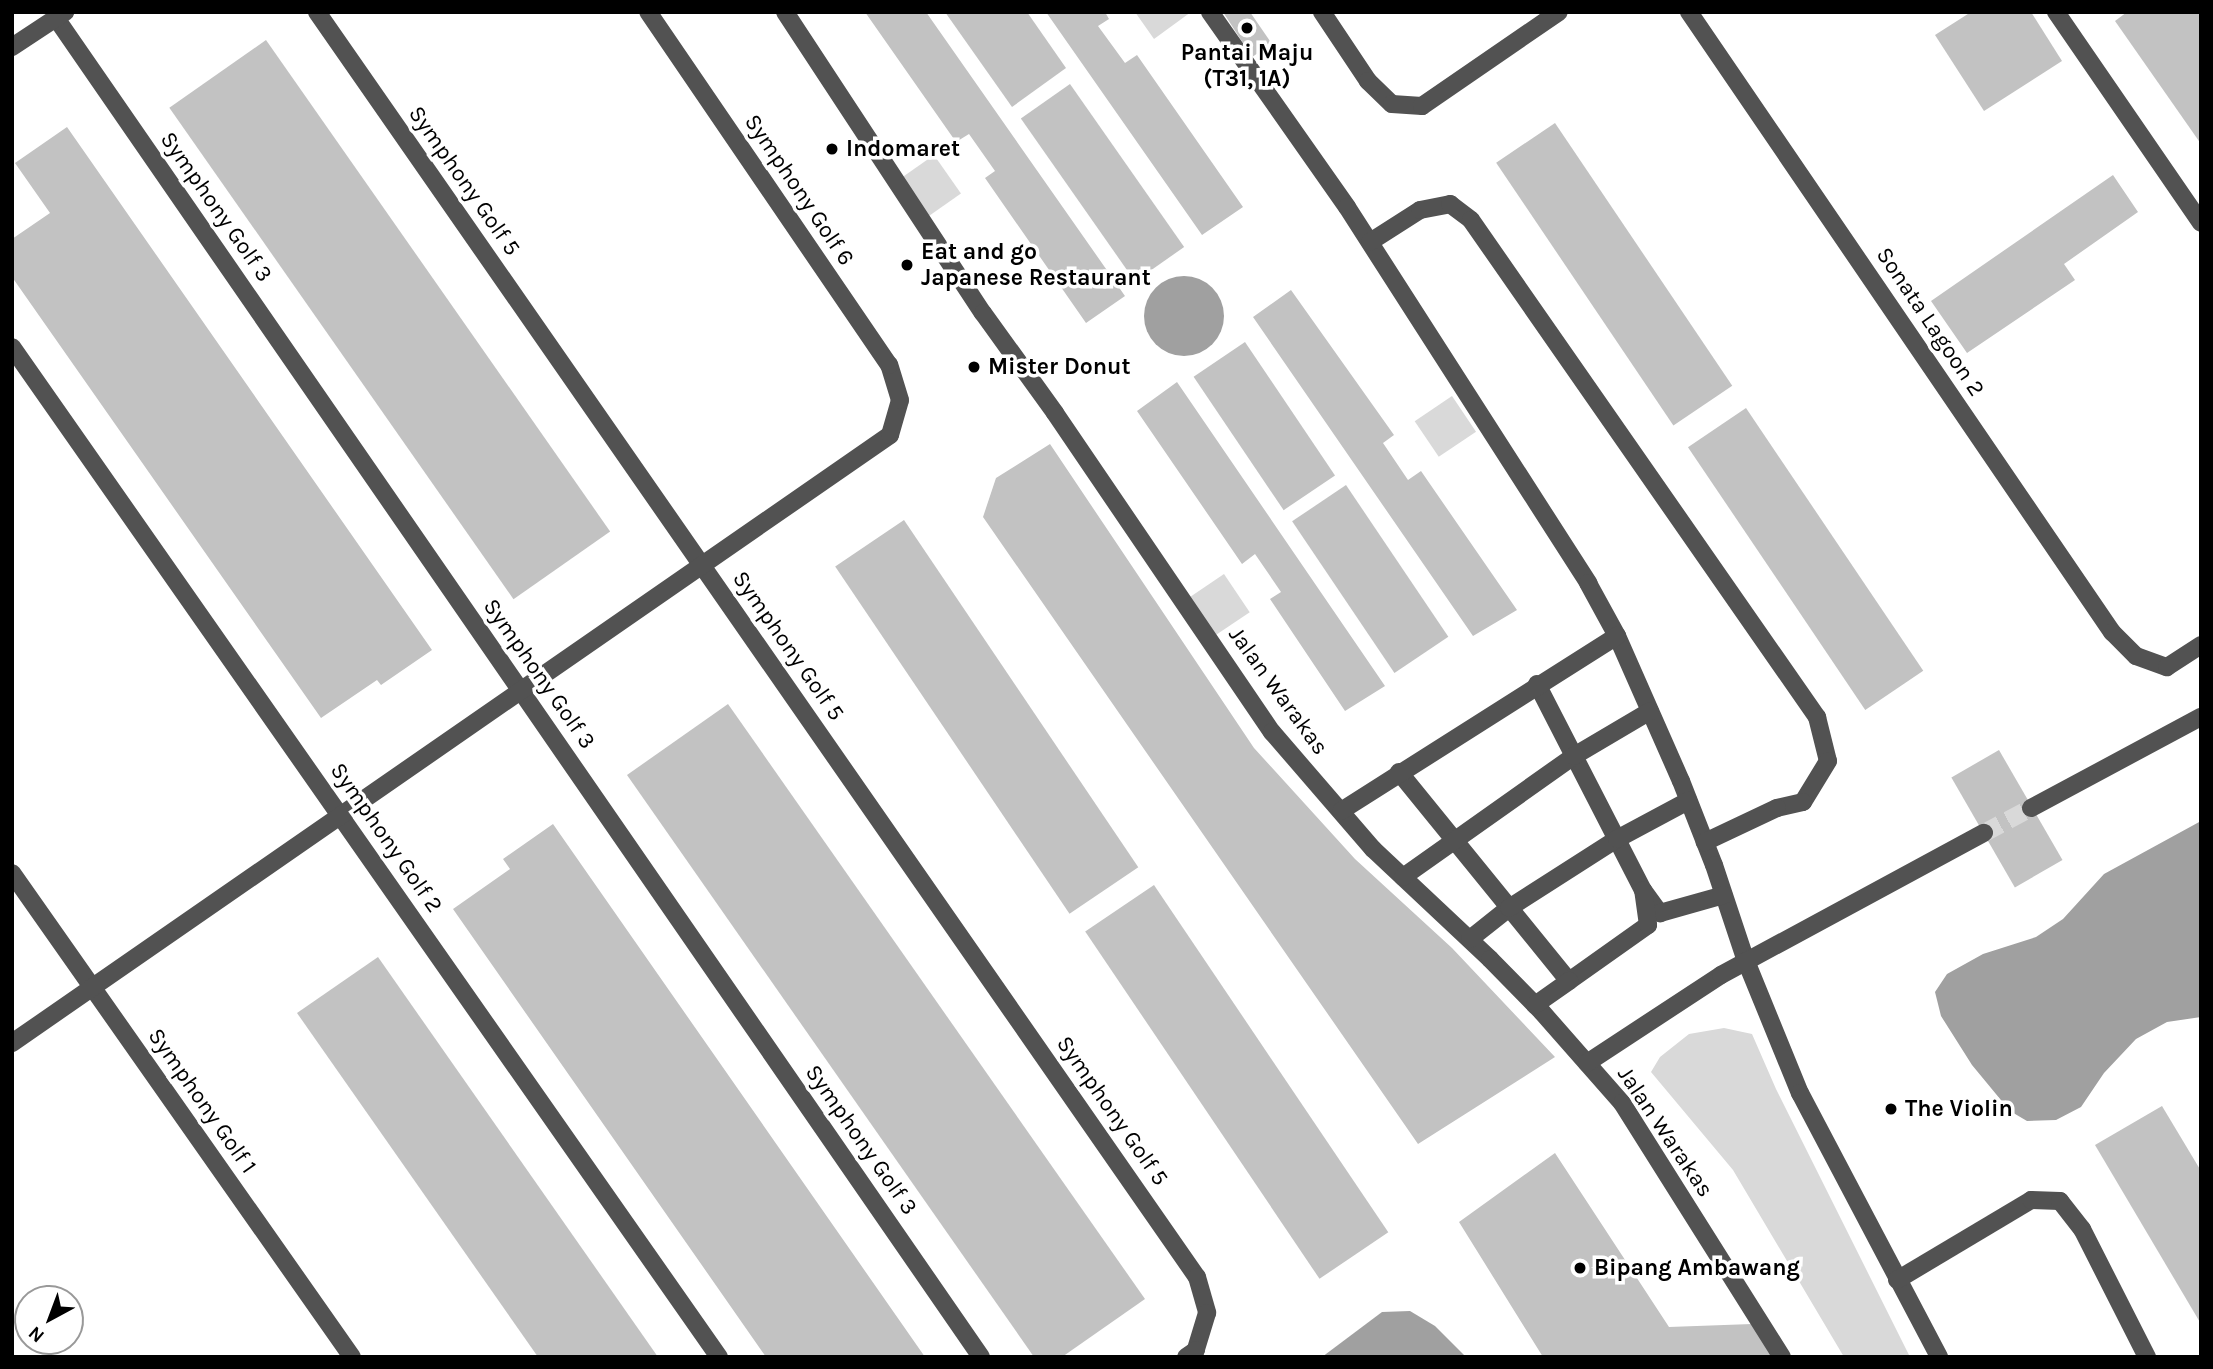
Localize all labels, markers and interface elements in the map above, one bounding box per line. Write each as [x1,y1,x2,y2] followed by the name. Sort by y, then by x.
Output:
[1239,20,1255,36] marker: Pantai Maju (T31, 1A)
[1181,39,1313,93] place label: Pantai Maju (T31, 1A)
[402,101,526,261] street label: Symphony Golf 5
[738,109,860,271] street label: Symphony Golf 6
[154,127,278,287] street label: Symphony Golf 3
[846,135,960,163] place label: Indomaret
[824,141,840,157] marker: Indomaret
[921,238,1151,292] place label: Eat and go Japanese Restaurant
[1870,242,1990,402] street label: Sonata Lagoon 2
[899,257,915,273] marker: Eat and go Japanese Restaurant
[988,353,1131,381] place label: Mister Donut
[966,359,982,375] marker: Mister Donut
[726,566,850,726] street label: Symphony Golf 5
[477,594,601,754] street label: Symphony Golf 3
[1222,622,1334,760] street label: Jalan Warakas
[324,758,448,918] street label: Symphony Golf 2
[142,1023,262,1179] street label: Symphony Golf 1
[1050,1031,1174,1191] street label: Symphony Golf 5
[799,1060,923,1220] street label: Symphony Golf 3
[1611,1061,1719,1203] street label: Jalan Warakas
[1905,1095,2013,1123] place label: The Violin
[1883,1101,1899,1117] marker: The Violin
[1594,1254,1800,1282] place label: Bipang Ambawang
[1572,1260,1588,1276] marker: Bipang Ambawang
[14,1285,84,1355] north arrow
[24,1322,49,1347] text: N

